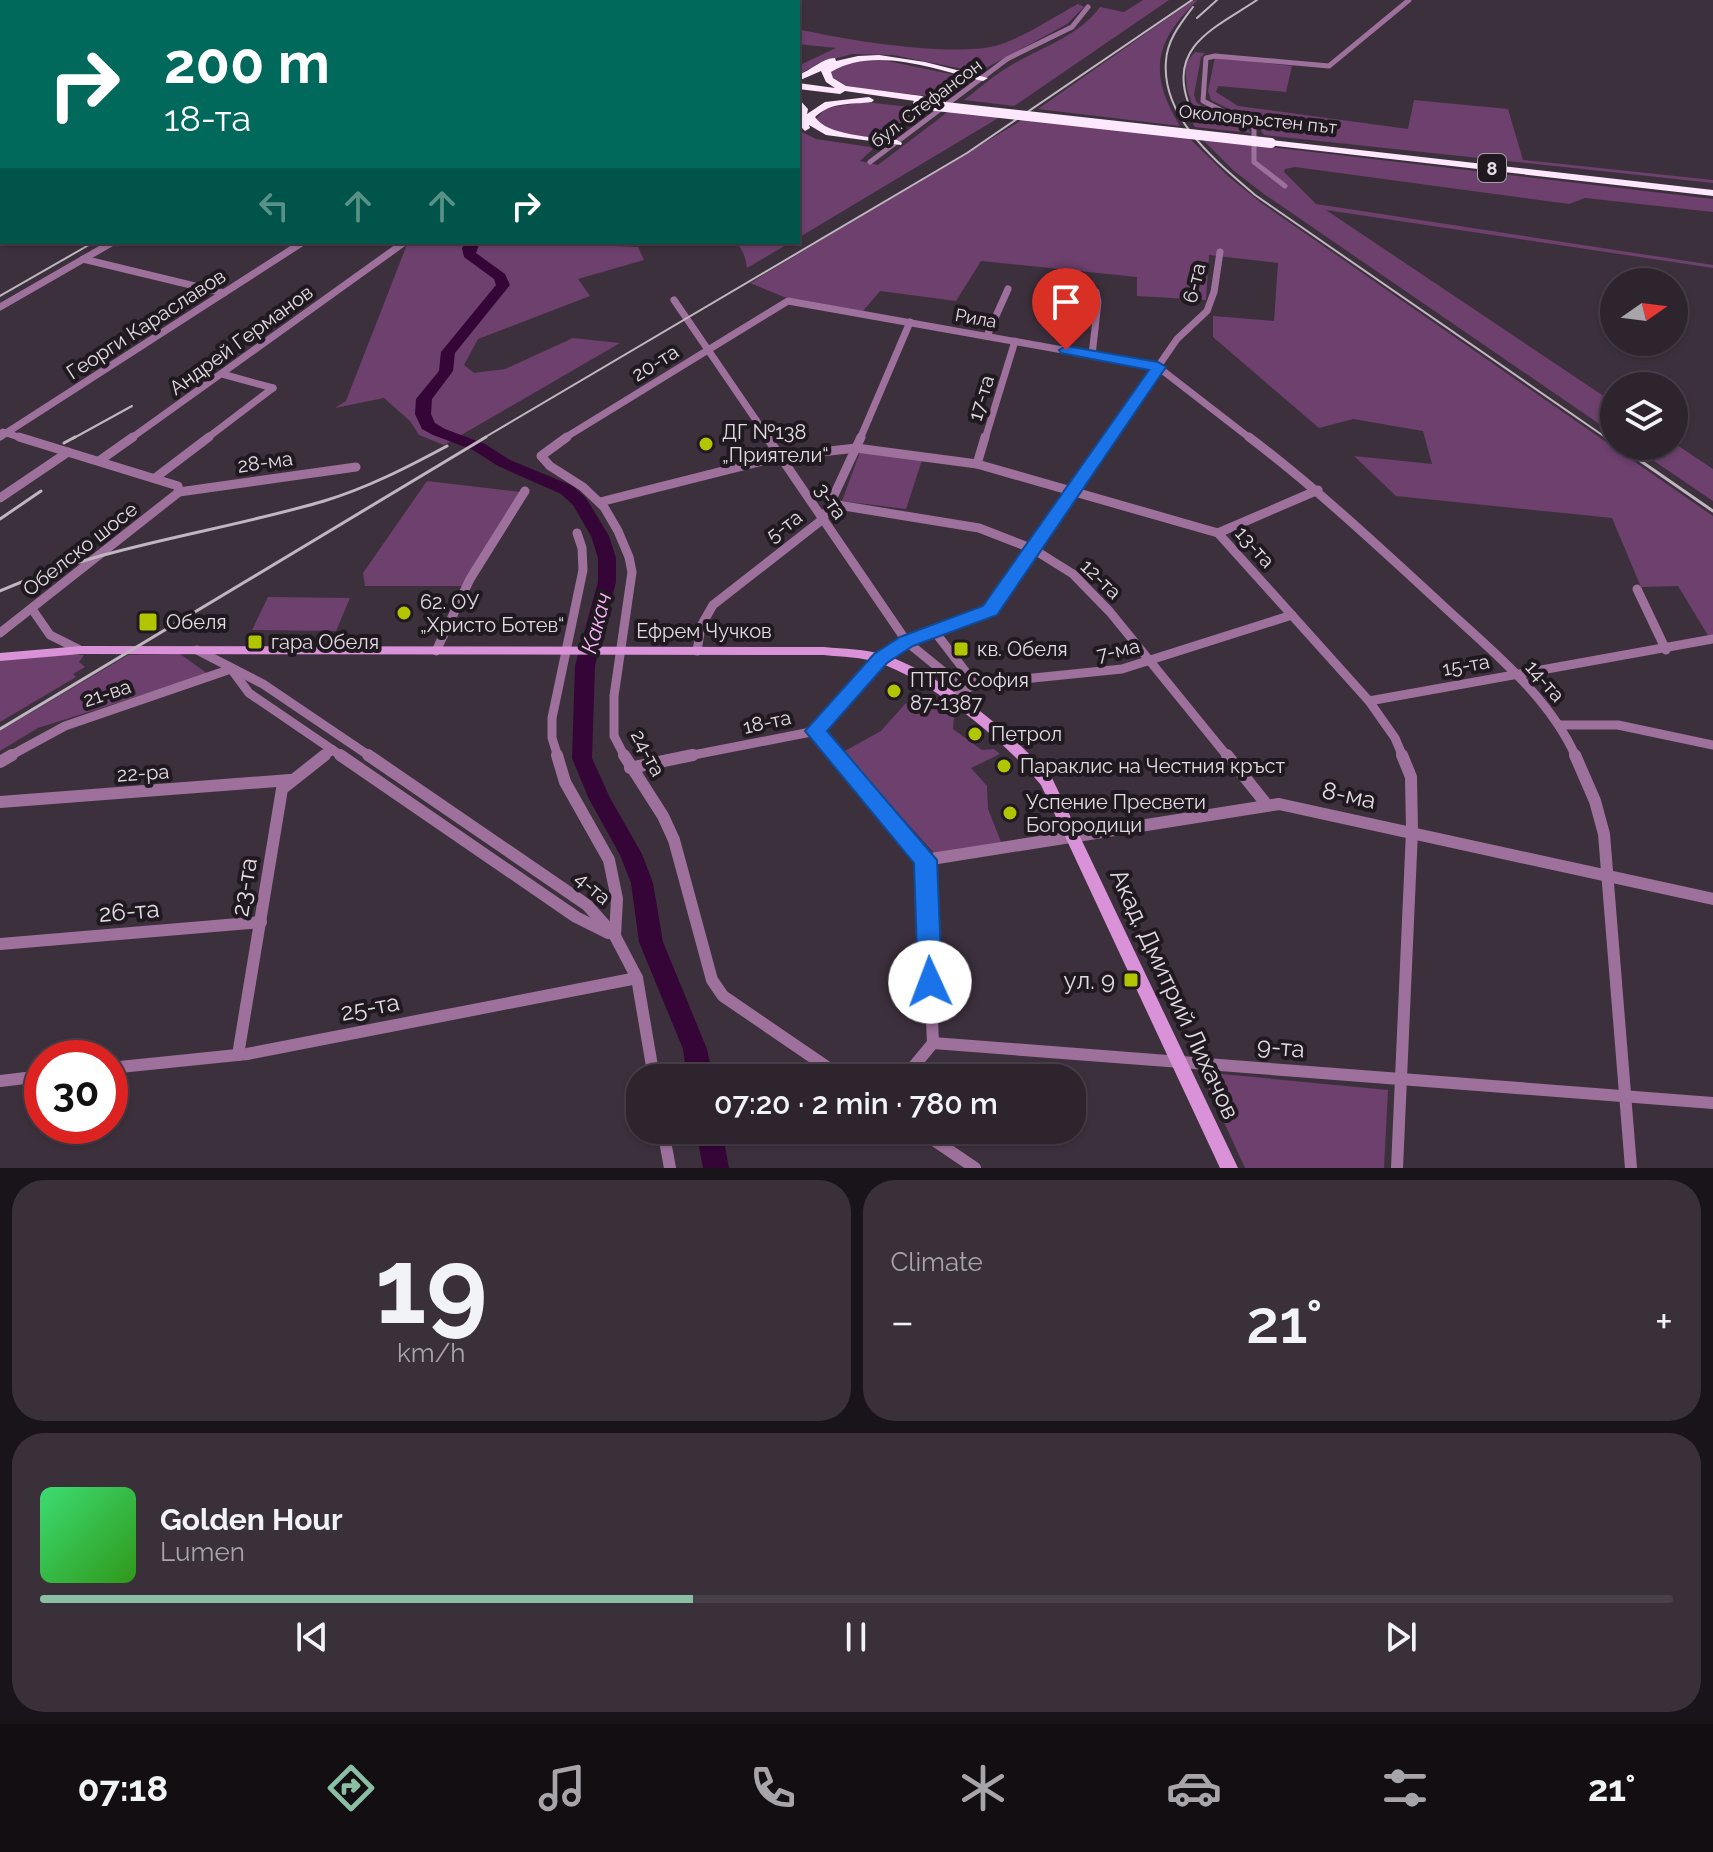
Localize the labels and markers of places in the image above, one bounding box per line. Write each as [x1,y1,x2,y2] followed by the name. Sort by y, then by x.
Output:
[1032,268,1100,350] pin
[722,420,829,467] place label: ДГ №138 „Приятели“
[697,435,715,453] marker: ДГ №138 „Приятели“
[420,590,564,637] place label: 62. ОУ „Христо Ботев“
[395,604,413,622] marker: 62. ОУ „Христо Ботев“
[166,610,227,634] place label: Обеля
[137,611,159,633] marker: Обеля
[271,630,379,654] place label: гара Обеля
[246,633,264,651] marker: гара Обеля
[977,637,1068,661] place label: кв. Обеля
[952,640,970,658] marker: кв. Обеля
[910,668,1029,715] place label: ПТТС София 87-1387
[885,682,903,700] marker: ПТТС София 87-1387
[991,722,1062,746] place label: Петрол
[966,725,984,743] marker: Петрол
[1020,754,1285,778] place label: Параклис на Честния кръст
[995,757,1013,775] marker: Параклис на Честния кръст
[1026,790,1206,837] place label: Успение Пресвети Богородици
[1001,804,1019,822] marker: Успение Пресвети Богородици
[1064,966,1115,995] place label: ул. 9
[1122,971,1140,989] marker: ул. 9

